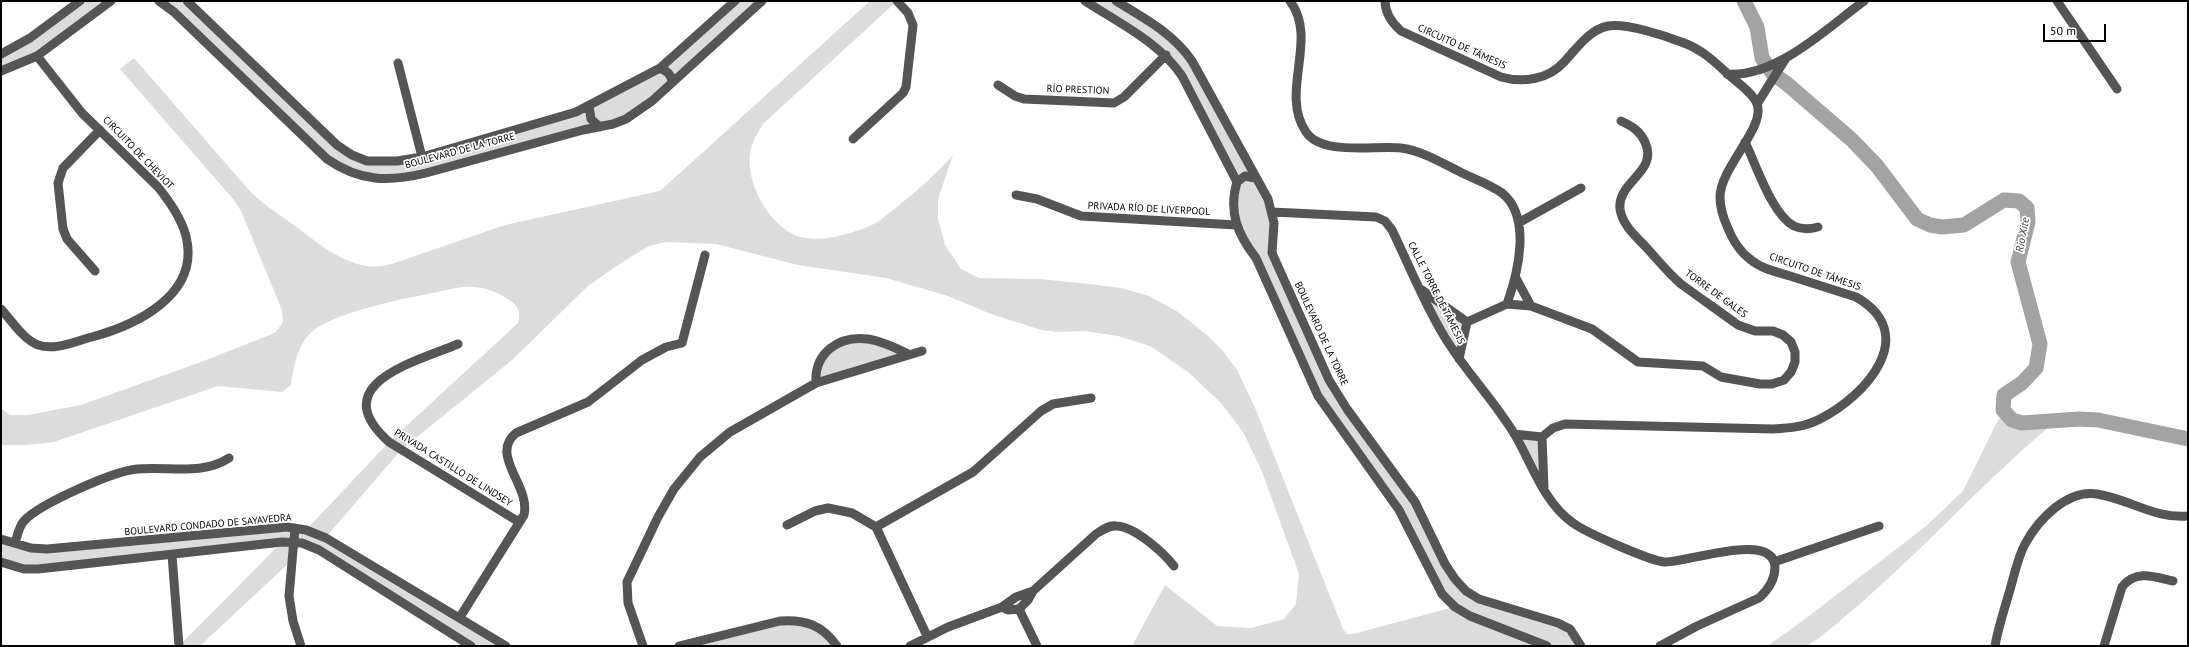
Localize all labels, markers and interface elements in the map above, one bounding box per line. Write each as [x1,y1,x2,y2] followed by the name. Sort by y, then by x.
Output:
[2045,16,2108,42] scale bar
[1416,22,1508,72] street label: CIRCUITO DE TÁMESIS
[2050,23,2076,38] text: 50 m
[1047,83,1109,97] street label: RÍO PRESTION
[100,114,176,192] street label: CIRCUITO DE CHEVIOT
[404,131,516,171] street label: BOULEVARD DE LA TORRE
[1087,200,1211,218] street label: PRIVADA RÍO DE LIVERPOOL
[2013,217,2033,253] water label: Rio Xite
[1405,240,1467,346] street label: CALLE TORRE DE TÁMESIS
[1768,251,1862,293] street label: CIRCUITO DE TÁMESIS
[1682,267,1750,321] street label: TORRE DE GALES
[1292,280,1350,388] street label: BOULEVARD DE LA TORRE
[392,427,514,509] street label: PRIVADA CASTILLO DE LINDSEY
[124,512,292,538] street label: BOULEVARD CONDADO DE SAYAVEDRA

